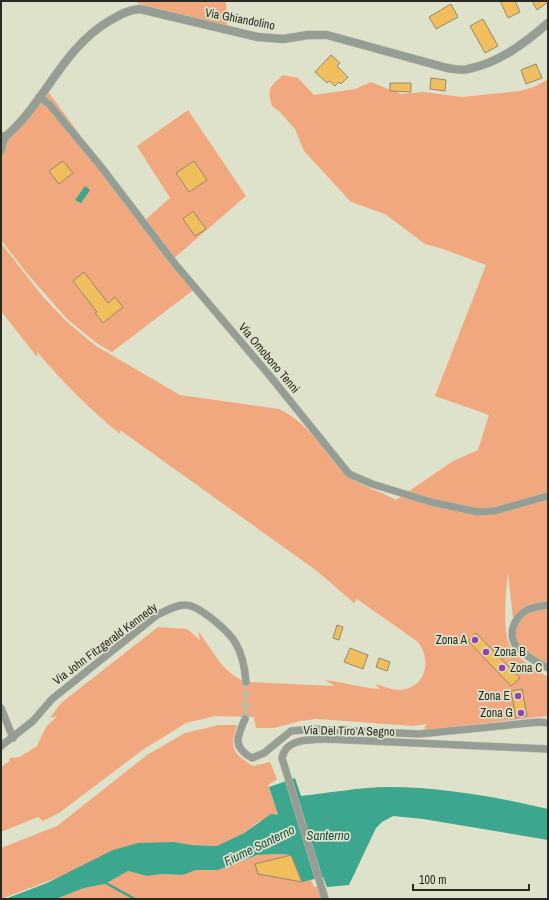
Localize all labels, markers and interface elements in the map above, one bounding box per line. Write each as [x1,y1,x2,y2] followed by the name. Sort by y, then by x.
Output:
[204,4,276,34] street label: Via Ghiandolino
[235,319,303,397] street label: Via Omobono Tenni
[50,599,160,689] street label: Via John Fitzgerald Kennedy
[436,632,467,648] place label: Zona A
[470,635,480,645] marker: Zona A
[494,644,526,660] place label: Zona B
[481,647,491,657] marker: Zona B
[510,660,542,676] place label: Zona C
[497,663,507,673] marker: Zona C
[478,688,510,704] place label: Zona E
[513,691,523,701] marker: Zona E
[480,705,513,721] place label: Zona G
[516,708,526,718] marker: Zona G
[303,722,395,740] street label: Via Del Tiro A Segno
[221,821,297,870] water label: Fiume Santerno
[306,827,350,844] water label: Santerno
[413,866,529,892] scale bar
[419,872,446,888] text: 100 m

